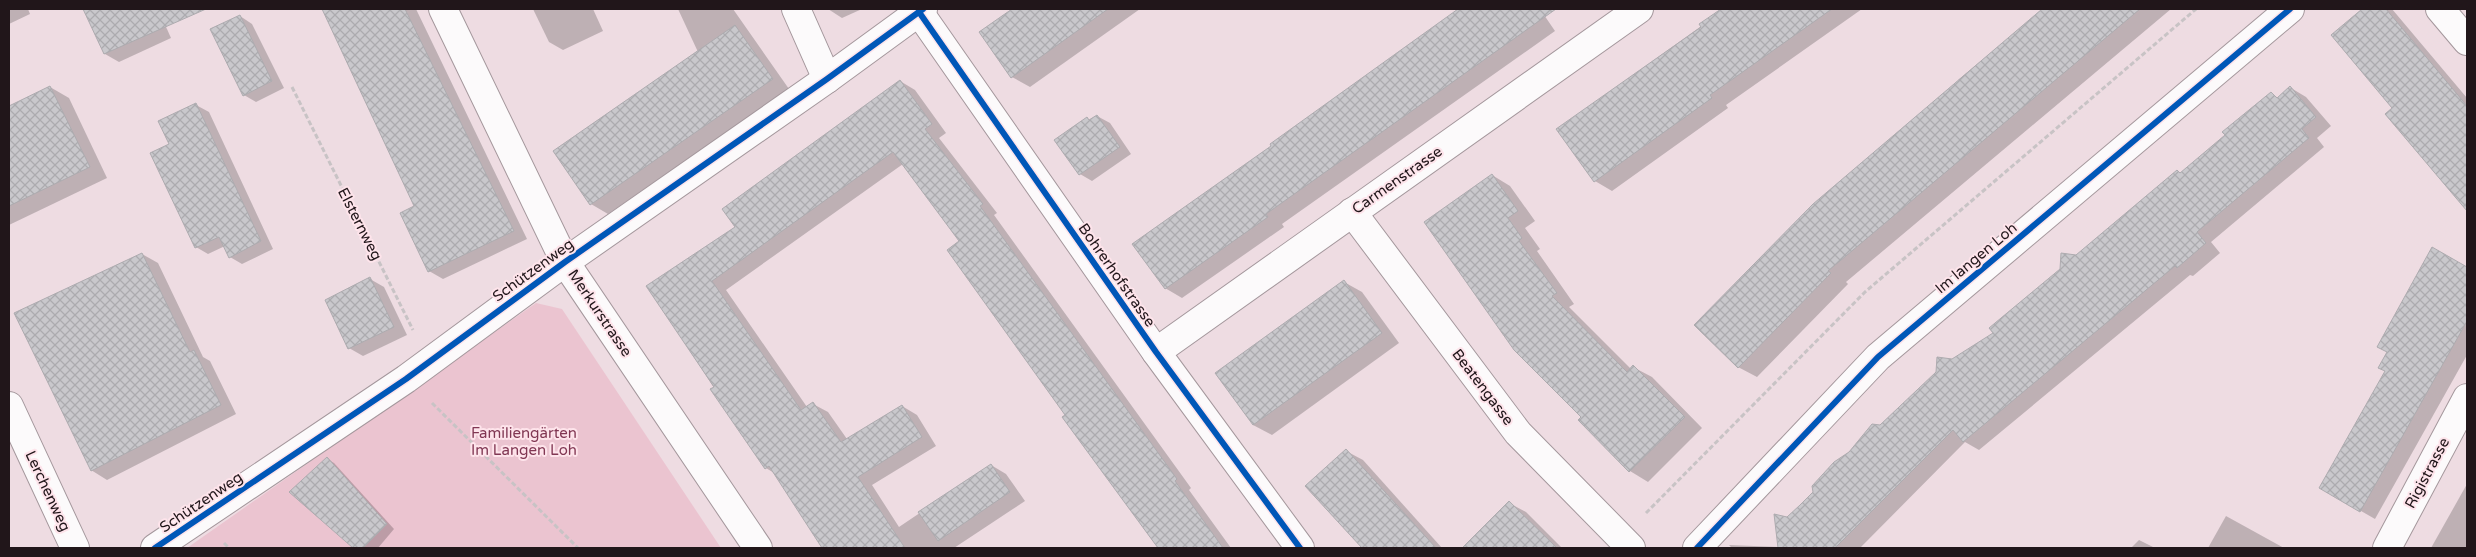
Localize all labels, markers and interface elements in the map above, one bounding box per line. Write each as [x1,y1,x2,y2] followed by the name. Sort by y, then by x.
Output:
[1348,142,1446,218] street label: Carmenstrasse
[334,185,386,263] street label: Elsternweg
[1932,219,2020,297] street label: Im langen Loh
[1075,220,1159,330] street label: Bohrerhofstrasse
[489,235,577,305] street label: Schützenweg
[564,266,636,360] street label: Merkurstrasse
[1448,345,1518,429] street label: Beatengasse
[471,424,577,459] park label: Familiengärten Im Langen Loh
[2401,435,2453,511] street label: Rigistrasse
[21,448,75,534] street label: Lerchenweg
[156,468,246,536] street label: Schützenweg

